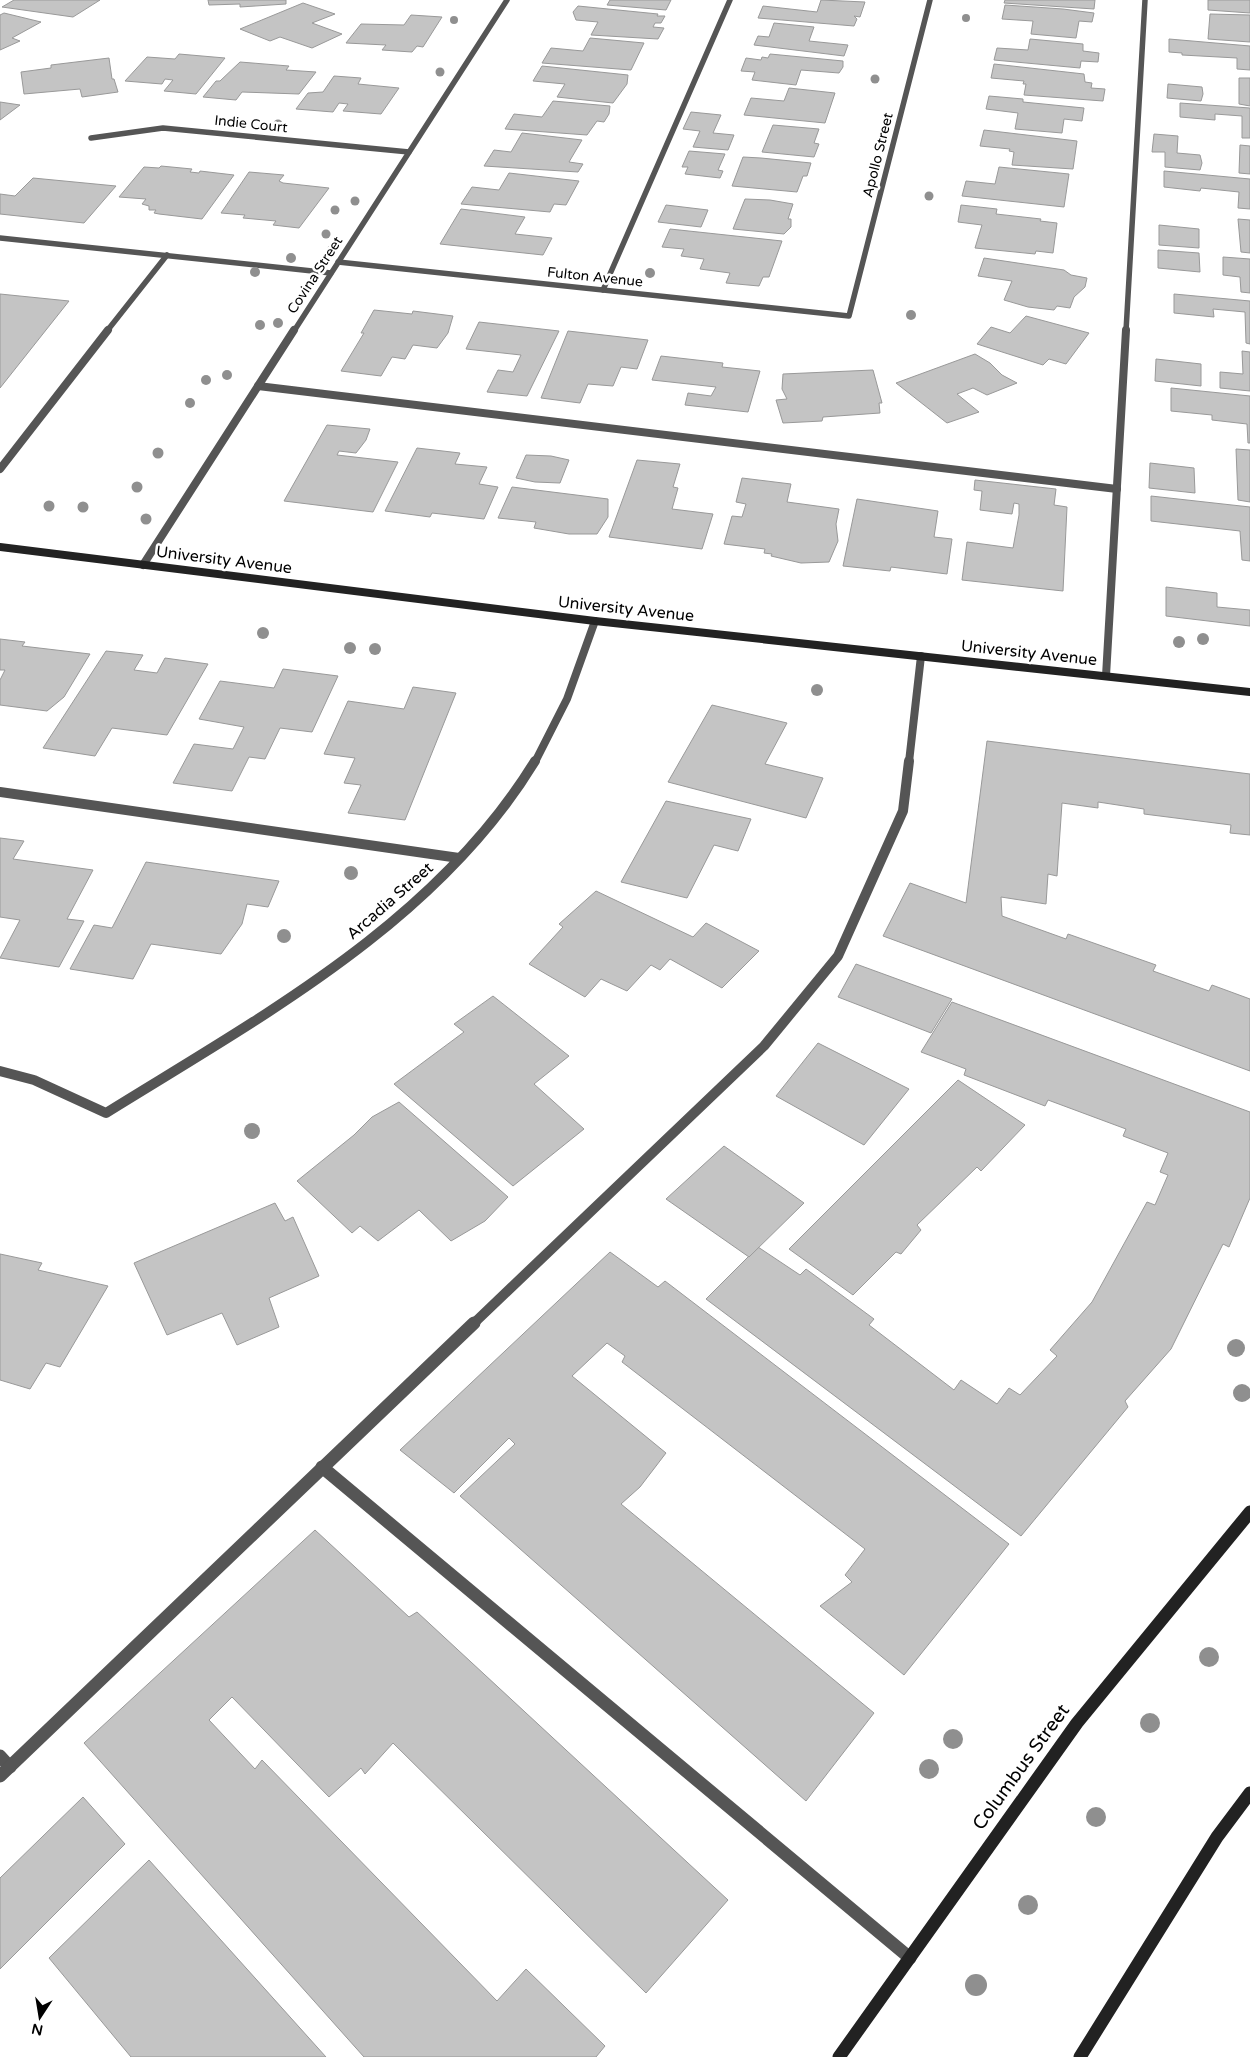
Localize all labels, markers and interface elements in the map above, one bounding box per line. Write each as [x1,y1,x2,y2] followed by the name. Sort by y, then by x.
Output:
[859,110,897,199] street label: Apollo Street
[214,112,289,136] street label: Indie Court
[284,233,347,317] street label: Covina Street
[546,264,644,290] street label: Fulton Avenue
[155,542,293,578] street label: University Avenue
[557,592,695,626] street label: University Avenue
[960,636,1098,670] street label: University Avenue
[343,858,437,944] street label: Arcadia Street
[968,1700,1074,1834] street label: Columbus Street
[15,1992,65,2042] north arrow
[30,2020,45,2039] text: N

